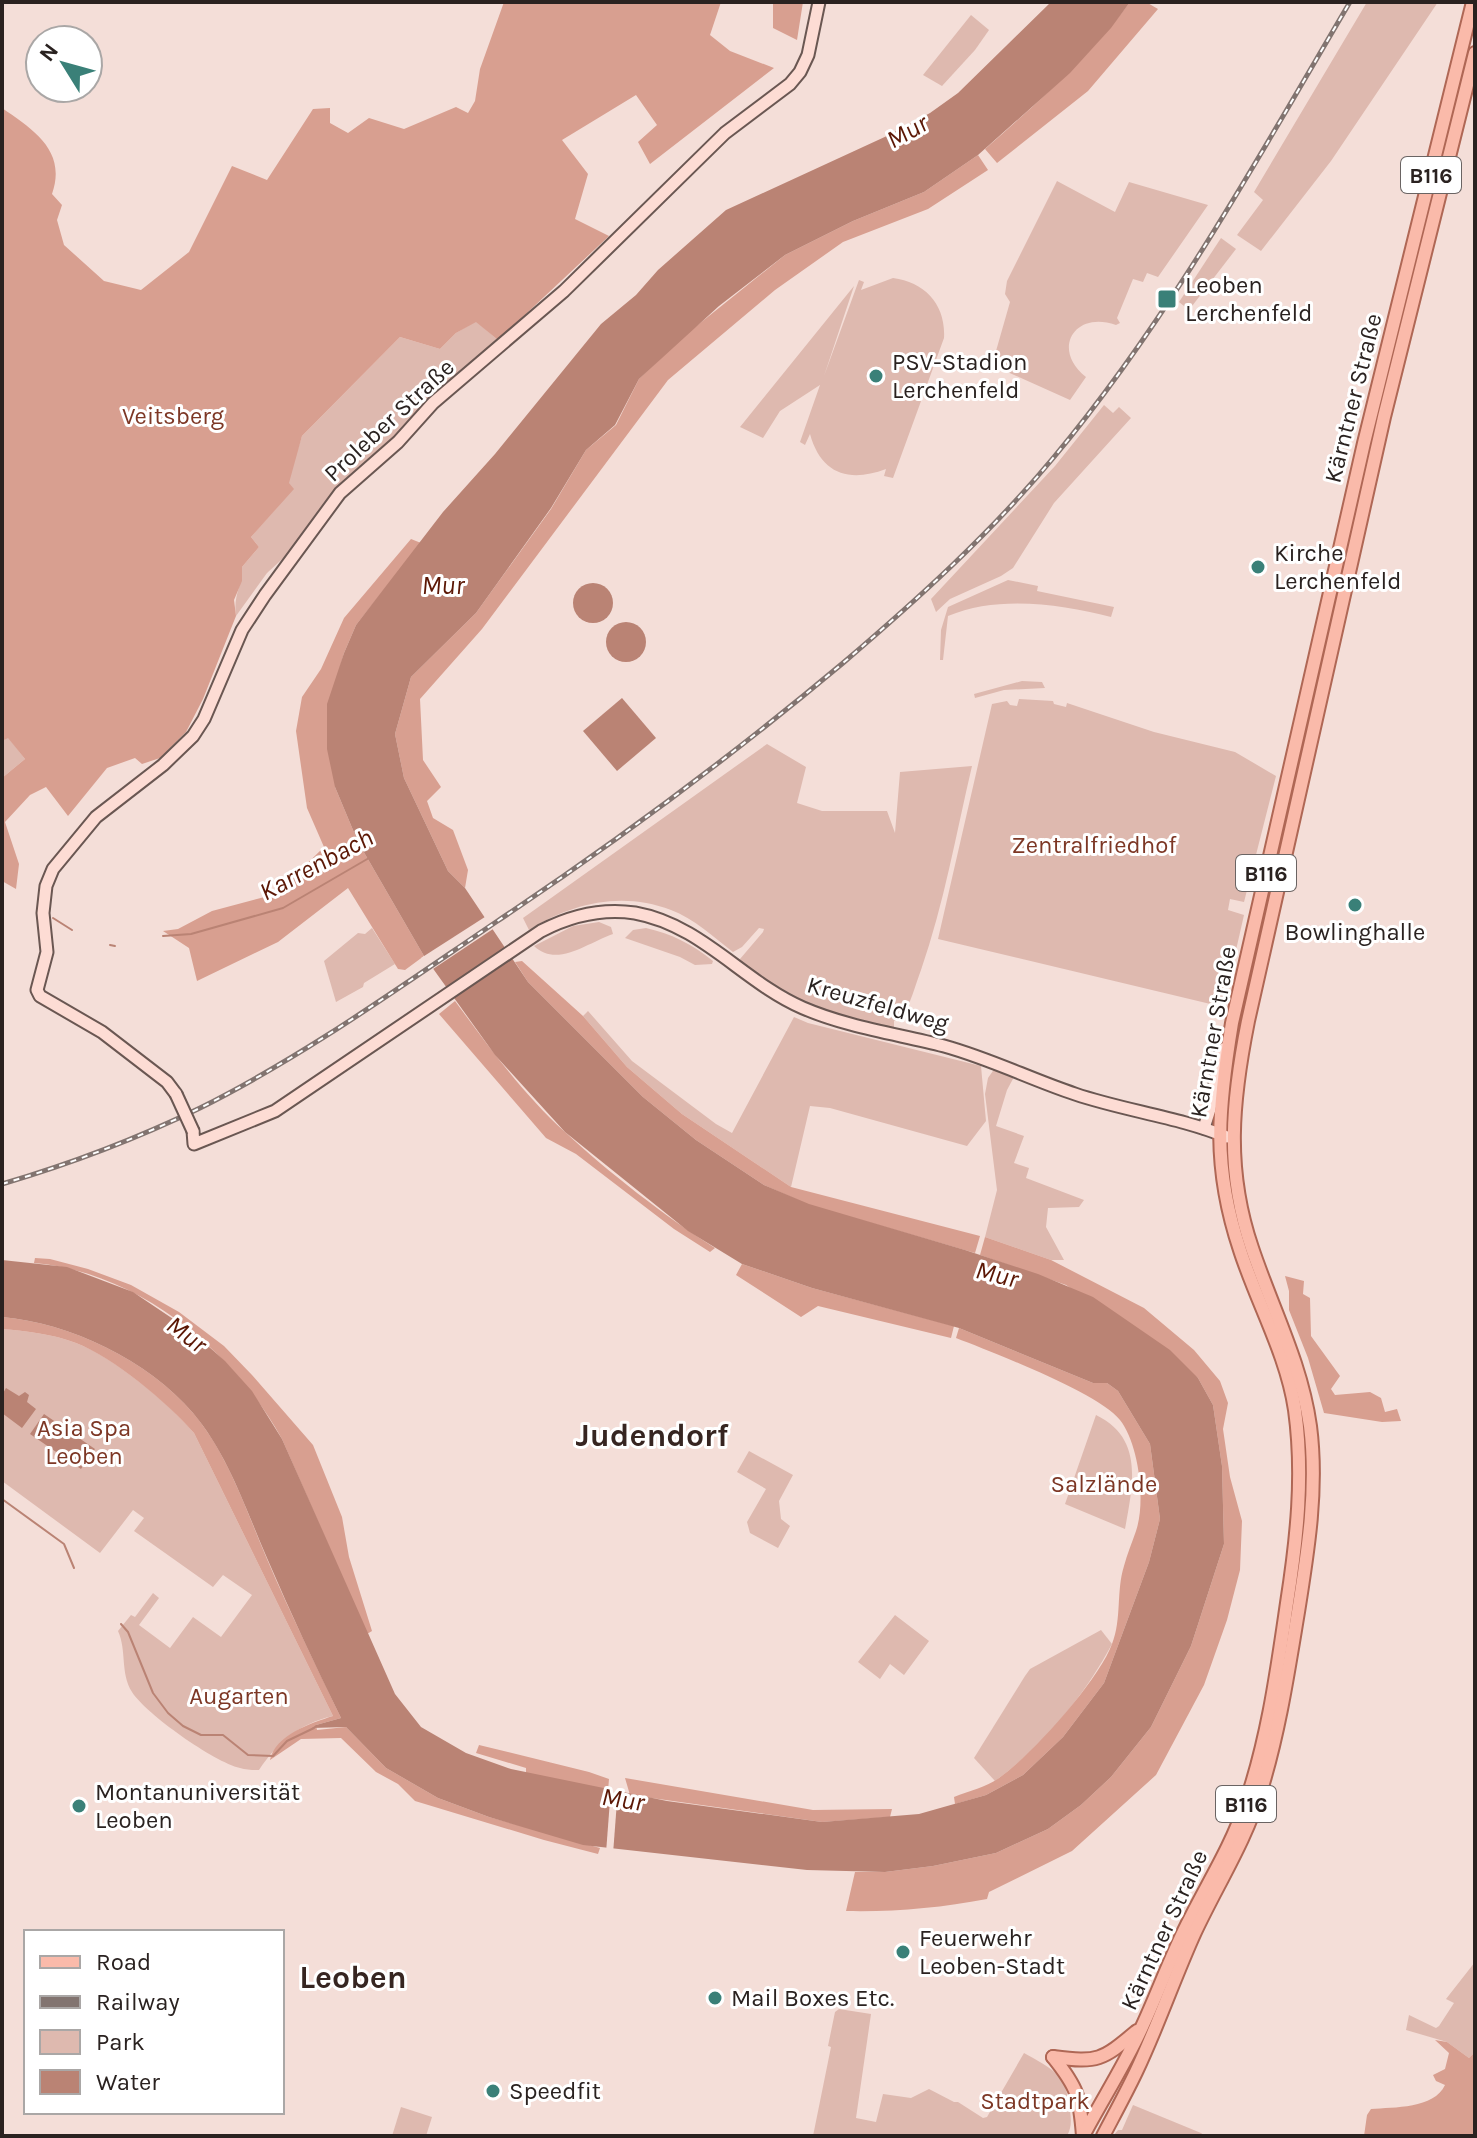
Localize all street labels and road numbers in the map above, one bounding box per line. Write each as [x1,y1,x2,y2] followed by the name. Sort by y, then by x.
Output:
[1401,157,1461,193] road number: B116
[1318,310,1388,486] street label: Kärntner Straße
[318,353,460,487] street label: Proleber Straße
[1236,855,1296,891] road number: B116
[1184,944,1242,1120] street label: Kärntner Straße
[804,970,953,1038] street label: Kreuzfeldweg
[1216,1786,1276,1822] road number: B116
[1115,1845,1213,2015] street label: Kärntner Straße

